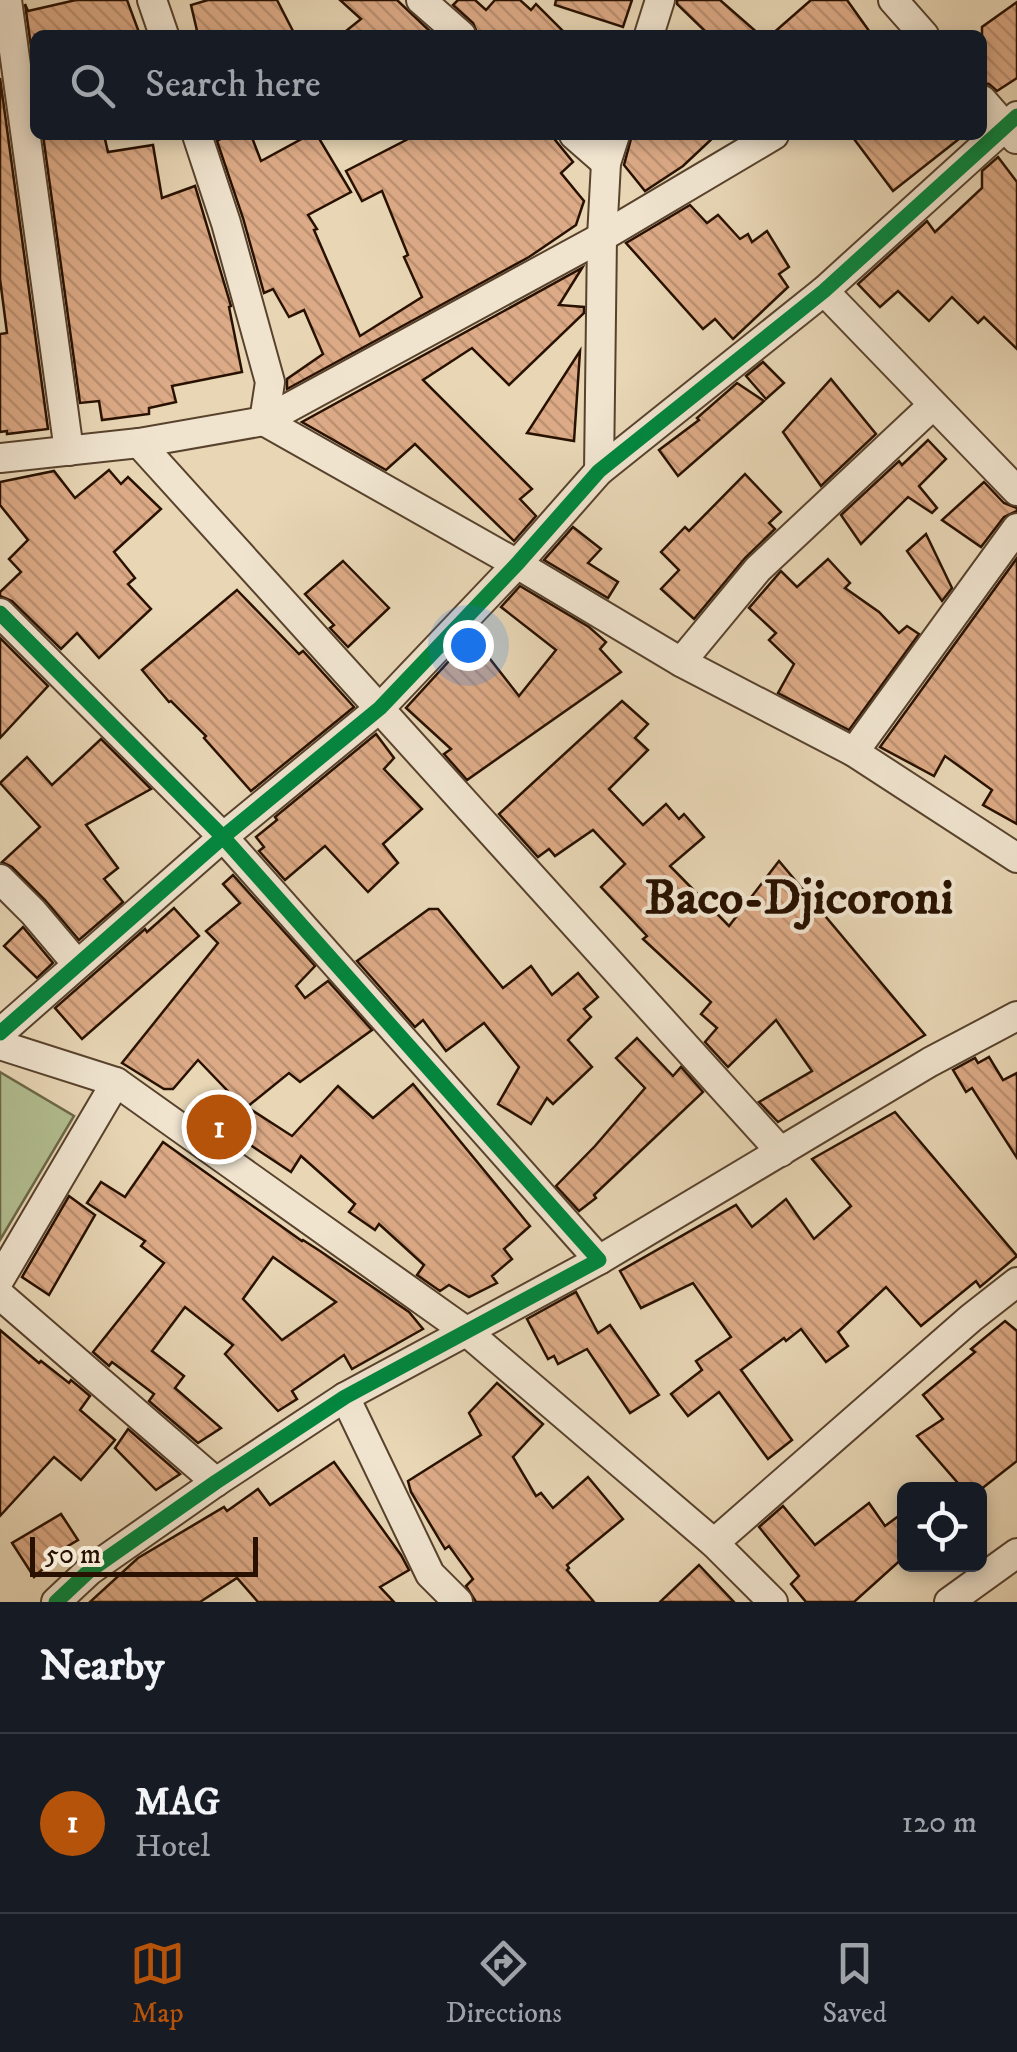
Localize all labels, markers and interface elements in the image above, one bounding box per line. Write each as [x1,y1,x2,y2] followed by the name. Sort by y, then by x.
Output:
[30,30,987,140] search box
[65,58,120,113] icon: search
[145,61,321,109] text: Search here
[443,620,494,671] your location
[645,867,953,930] district label: Baco-Djicoroni
[186,1090,252,1164] pin: 1
[897,1482,987,1572] map controls
[897,1482,987,1572] button: locate
[30,1532,258,1576] scale bar
[45,1537,101,1572] text: 50 m
[40,1641,164,1693] text: Nearby
[135,1779,220,1827] text: MAG
[67,1803,78,1843] text: 1
[901,1803,977,1843] text: 120 m
[135,1827,210,1867] text: Hotel
[130,1936,185,2031] tab: Map
[446,1936,562,2031] tab: Directions
[822,1936,887,2031] tab: Saved

